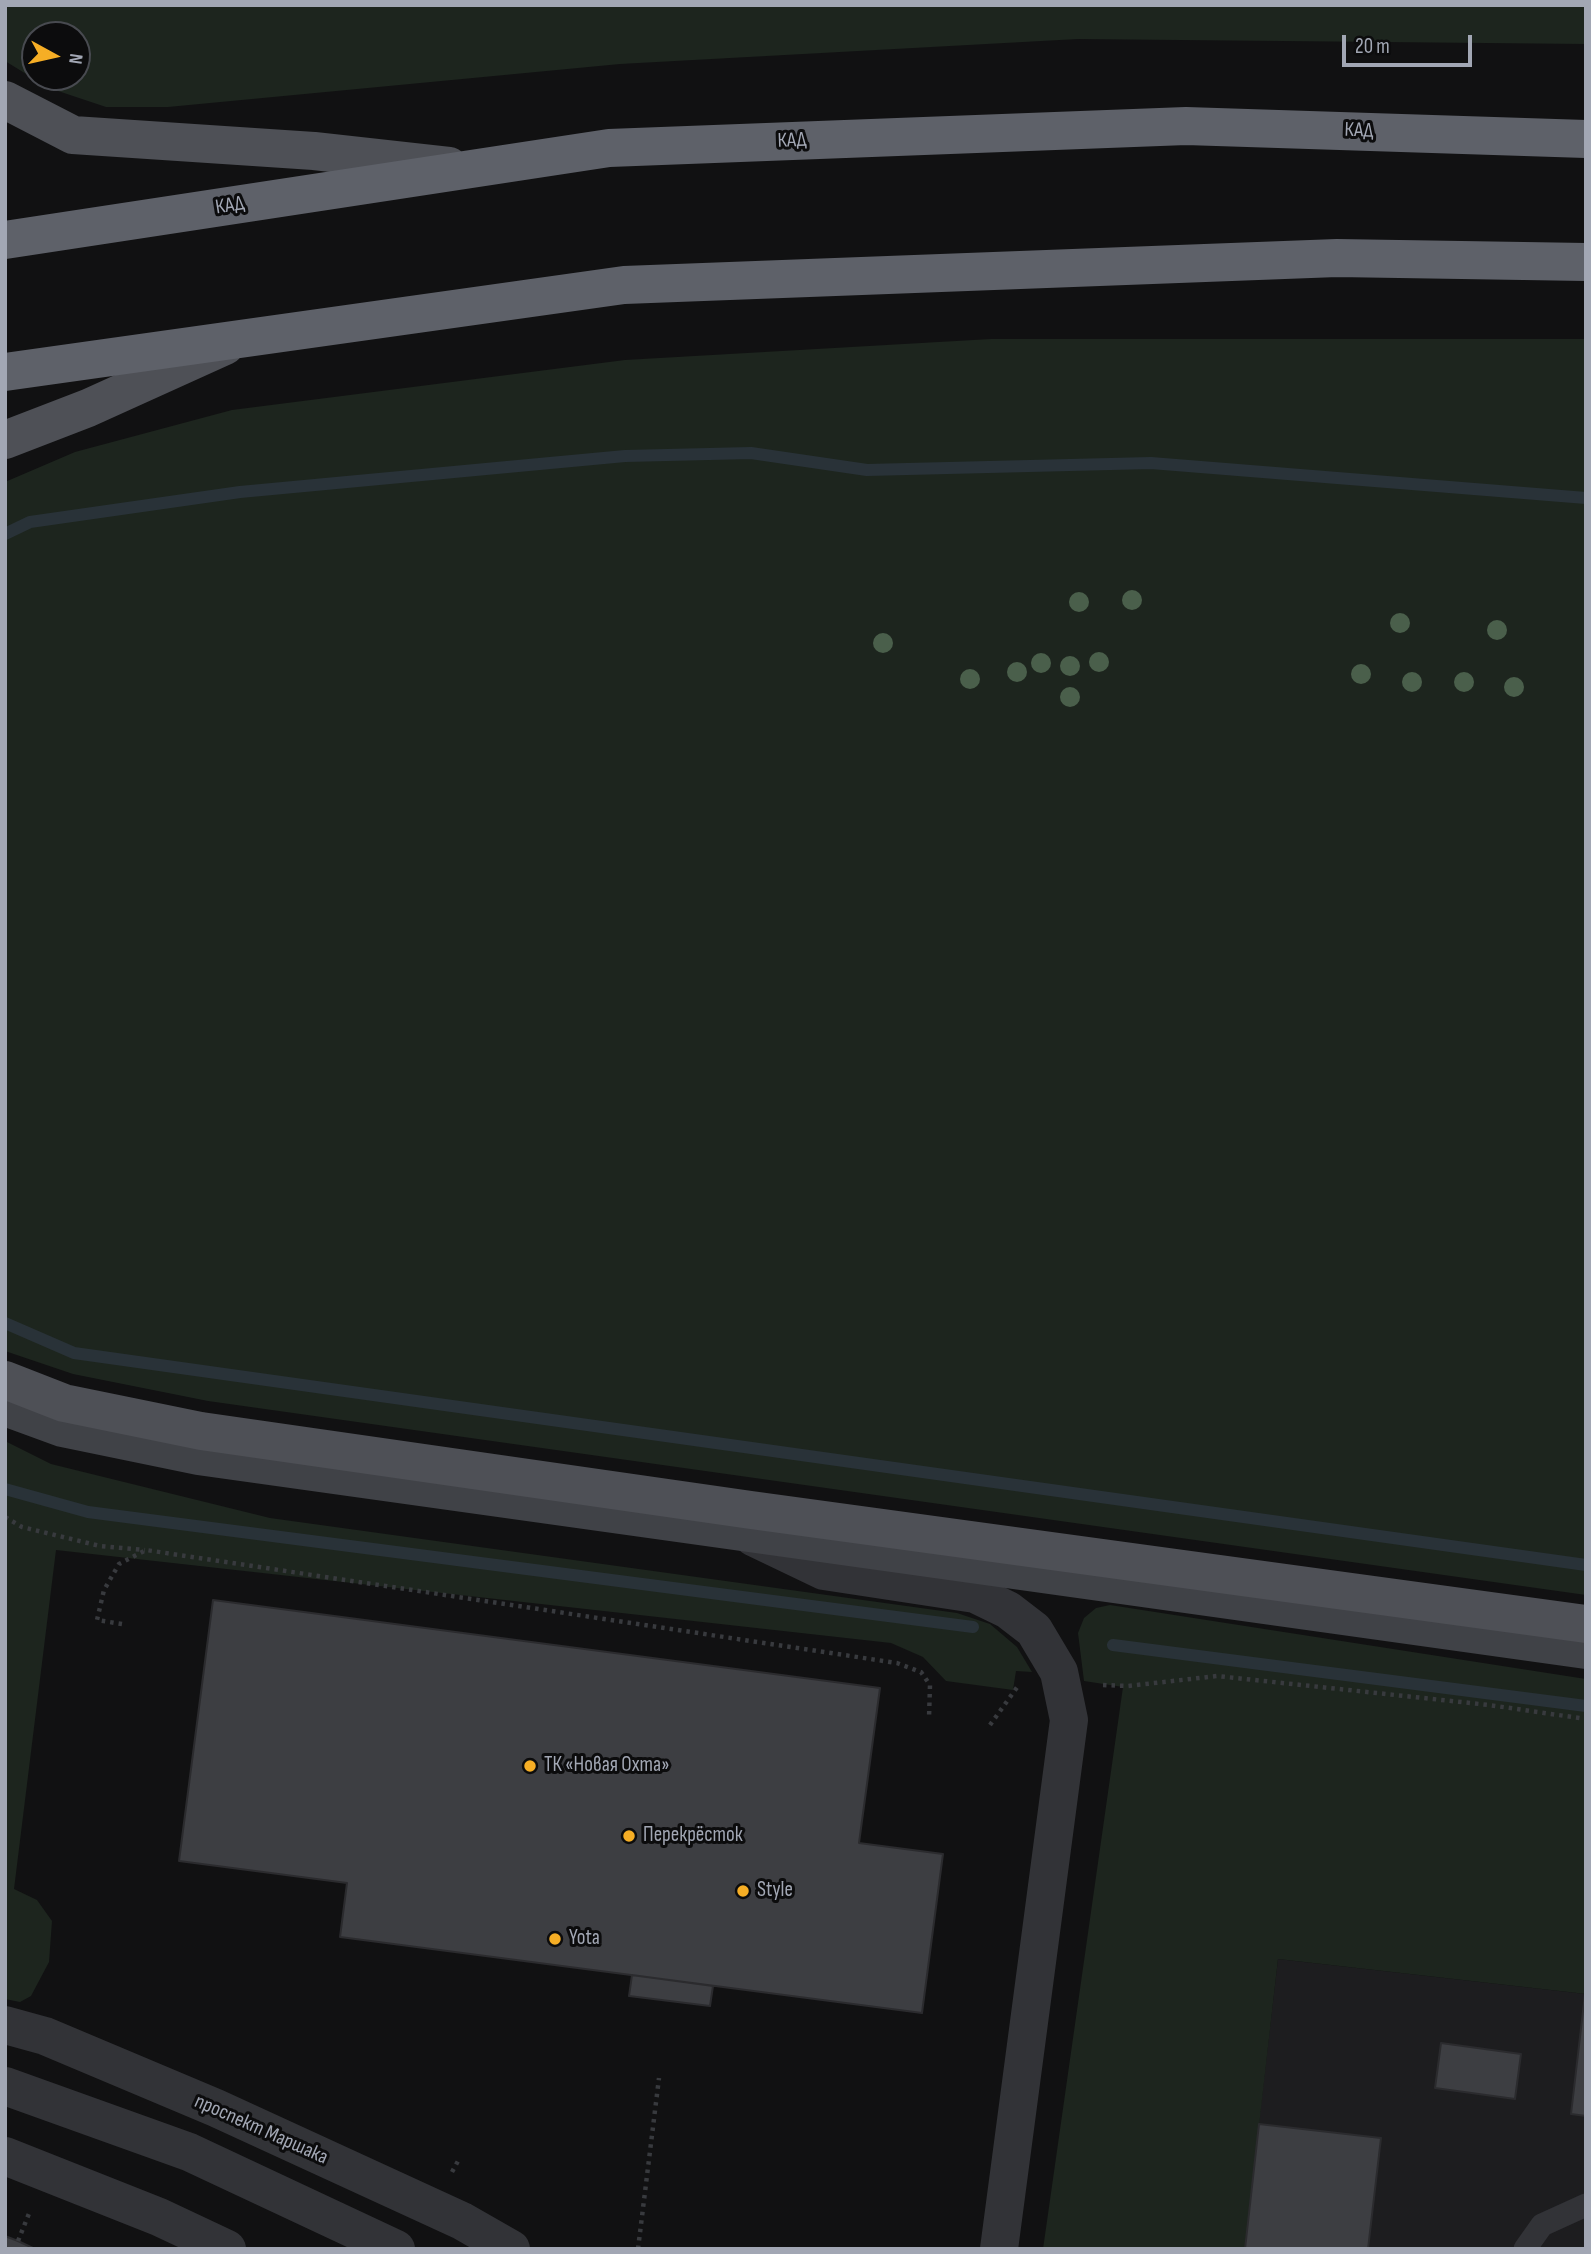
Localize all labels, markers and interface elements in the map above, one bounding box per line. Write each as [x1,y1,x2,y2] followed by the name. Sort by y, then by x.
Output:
[21,21,91,91] north arrow
[1346,21,1476,65] scale bar
[1355,34,1390,59] text: 20 m
[63,52,87,65] text: N
[1344,118,1374,144] street label: КАД
[777,128,807,154] street label: КАД
[214,191,246,221] street label: КАД
[544,1753,669,1779] place label: ТК «Новая Охта»
[522,1758,538,1774] marker: ТК «Новая Охта»
[643,1823,743,1849] place label: Перекрёсток
[621,1828,637,1844] marker: Перекрёсток
[757,1878,793,1904] place label: Style
[735,1883,751,1899] marker: Style
[569,1926,600,1952] place label: Yota
[547,1931,563,1947] marker: Yota
[190,2089,332,2171] street label: проспект Маршака

